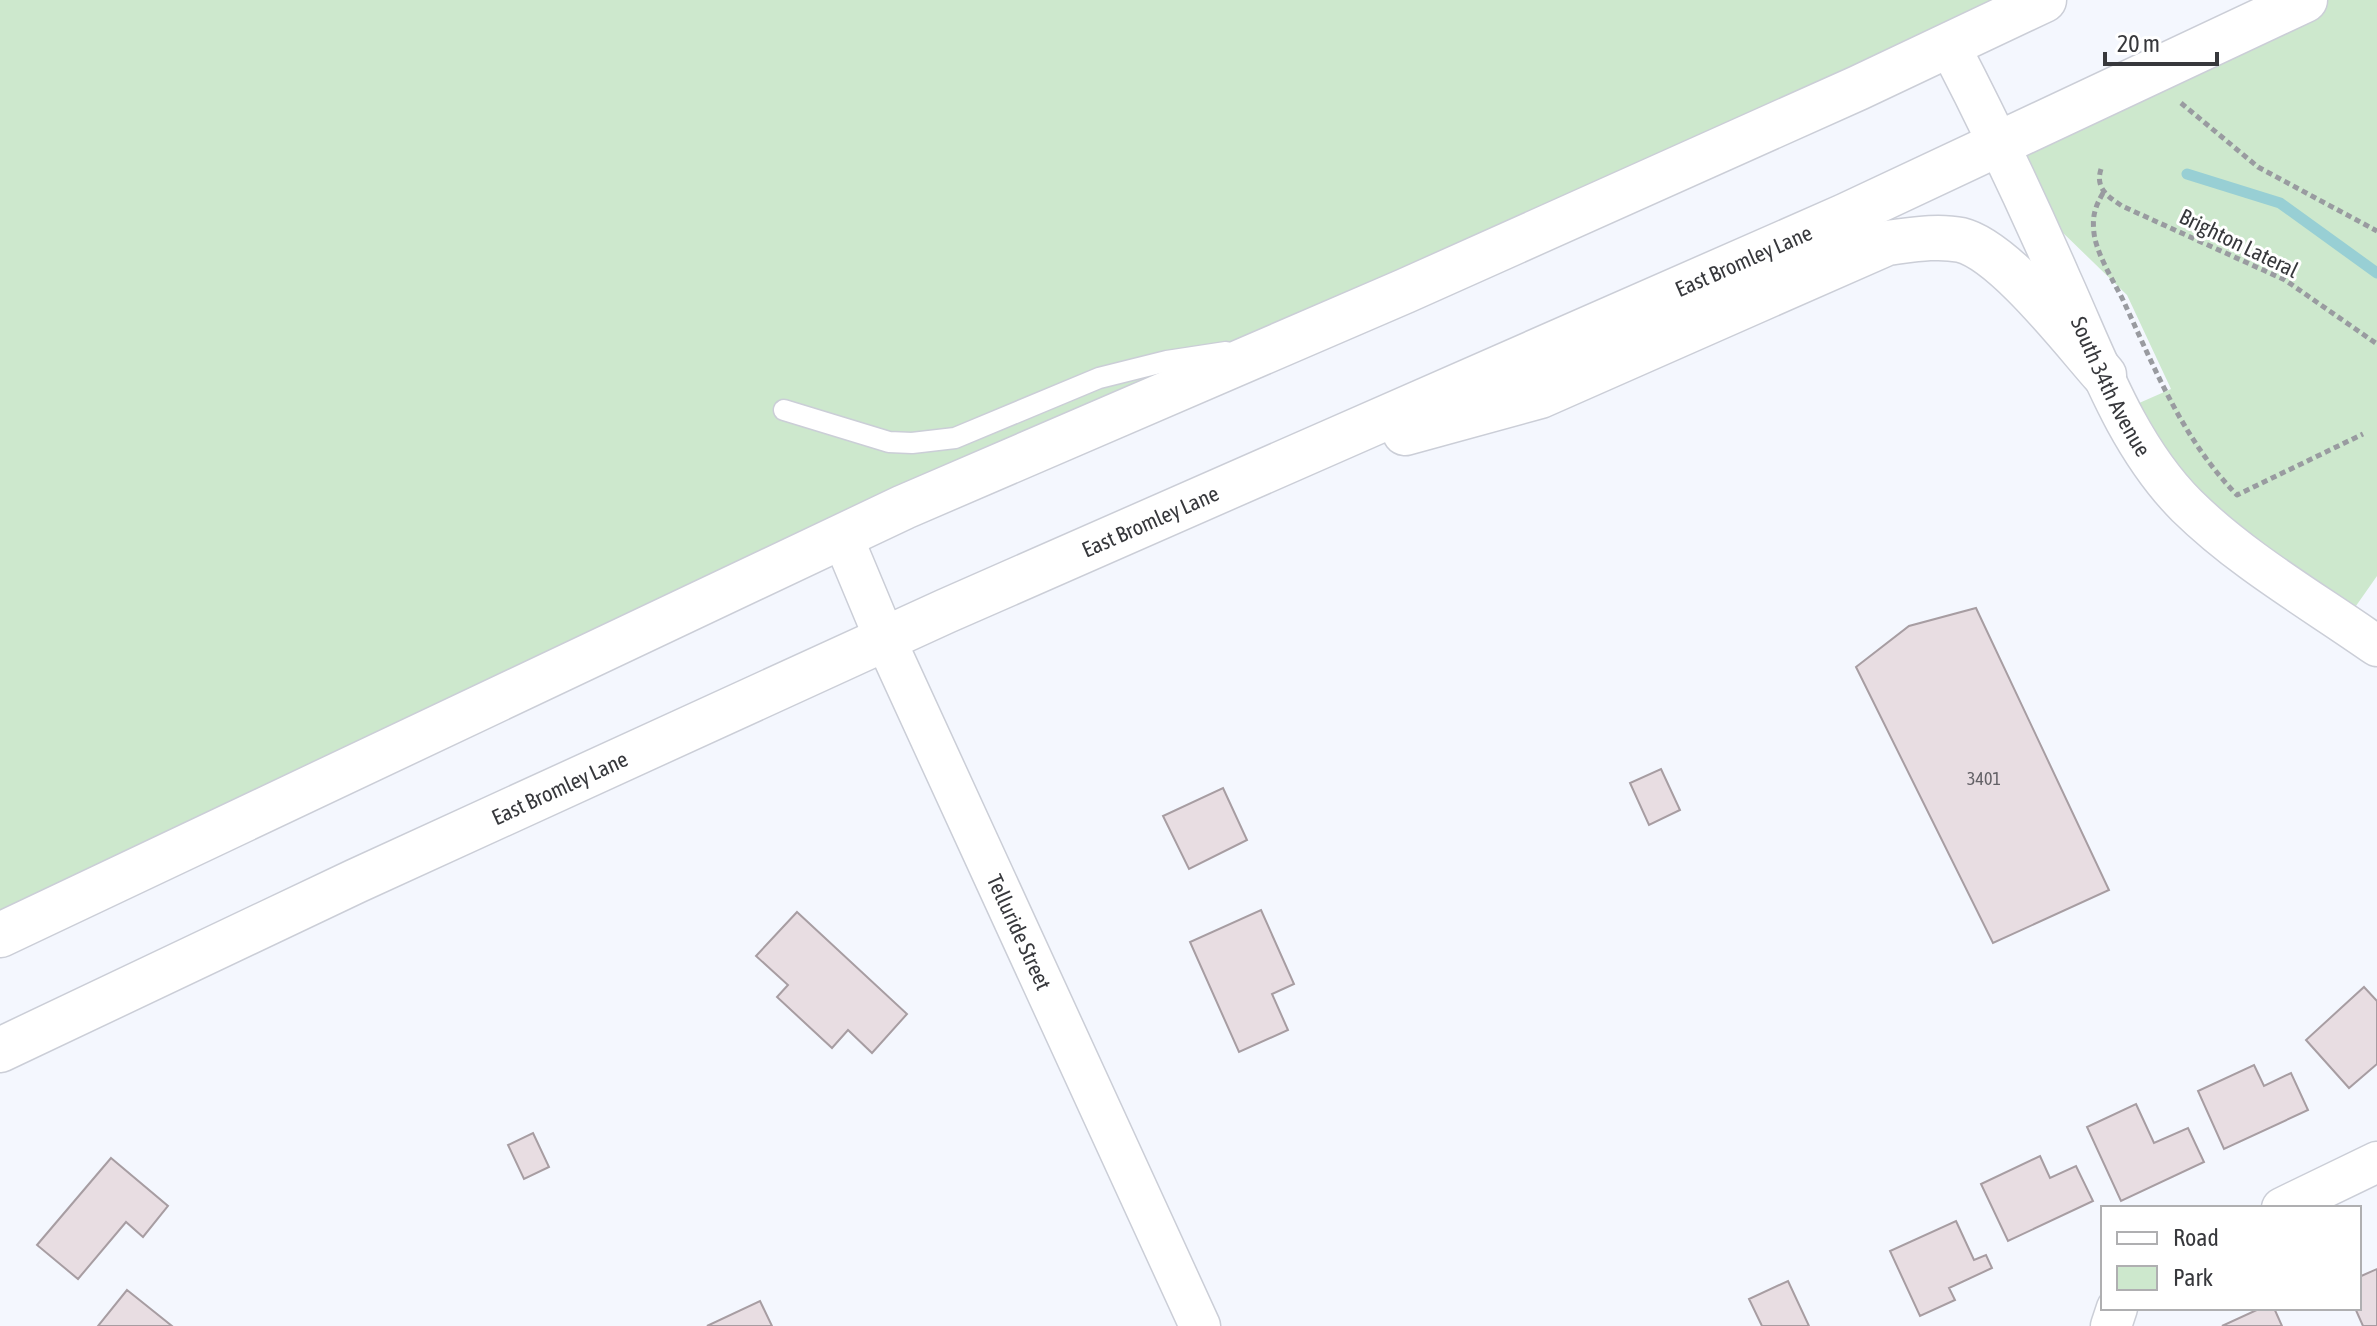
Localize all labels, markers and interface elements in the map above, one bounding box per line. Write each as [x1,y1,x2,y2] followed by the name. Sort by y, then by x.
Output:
[2105,16,2217,66] scale bar
[2117,30,2160,57] text: 20 m
[2175,203,2303,283] street label: Brighton Lateral
[1671,219,1816,302] street label: East Bromley Lane
[2066,313,2156,461] street label: South 34th Avenue
[1078,480,1223,563] street label: East Bromley Lane
[487,745,632,830] street label: East Bromley Lane
[1967,768,2001,789] house number: 3401
[982,870,1057,994] street label: Telluride Street
[2101,1206,2361,1310] legend
[2173,1224,2219,1251] text: Road
[2173,1264,2214,1291] text: Park

